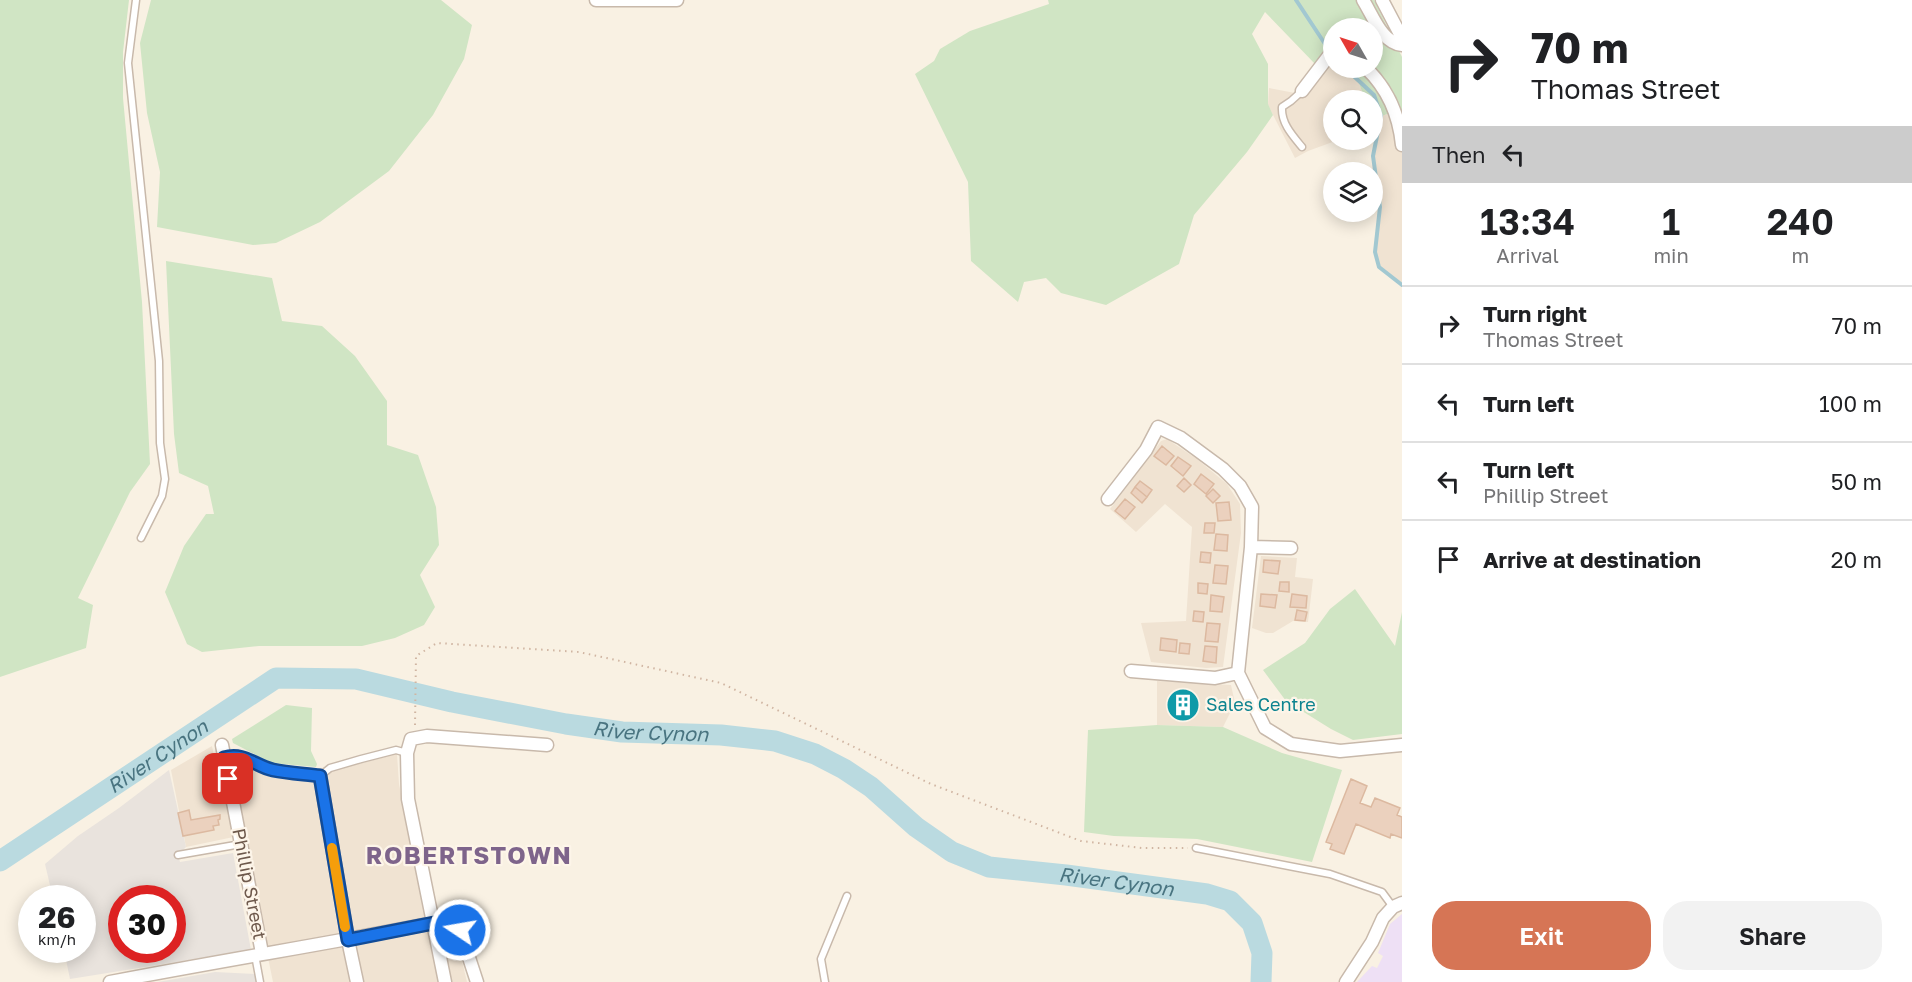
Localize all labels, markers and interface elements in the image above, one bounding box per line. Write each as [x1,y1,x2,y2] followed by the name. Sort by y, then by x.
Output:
[1323,18,1383,78] north arrow
[1323,18,1383,222] map controls
[1531,22,1628,72] text: 70 m
[1432,24,1510,102] icon: right
[1531,73,1721,105] text: Thomas Street
[1323,90,1383,150] button: search
[1497,138,1530,171] icon: left
[1432,141,1485,168] text: Then
[1323,162,1383,222] button: layers
[1480,200,1575,243] text: 13:34
[1662,200,1680,243] text: 1
[1767,200,1834,243] text: 240
[1496,243,1559,267] text: Arrival
[1653,243,1689,267] text: min
[1792,243,1809,267] text: m
[1483,300,1587,327] text: Turn right
[1432,309,1465,342] icon: right
[1832,312,1882,339] text: 70 m
[1483,327,1624,351] text: Thomas Street
[1432,387,1465,420] icon: left
[1483,390,1574,417] text: Turn left
[1819,390,1882,417] text: 100 m
[1483,456,1574,483] text: Turn left
[1432,465,1465,498] icon: left
[1831,468,1882,495] text: 50 m
[1483,483,1608,507] text: Phillip Street
[1432,543,1465,576] icon: arrive
[1483,546,1701,573] text: Arrive at destination
[1831,546,1882,573] text: 20 m
[1165,687,1201,723] building icon: Sales Centre
[1206,693,1316,715] place label: Sales Centre
[102,713,212,798] water label: River Cynon
[591,715,709,746] water label: River Cynon
[202,753,253,804] pin
[211,762,244,795] icon: arrive
[228,826,272,941] street label: Phillip Street
[366,840,572,869] district label: ROBERTSTOWN
[1058,861,1176,900] water label: River Cynon
[108,885,186,963] speed limit sign: 30
[428,898,492,962] position arrow
[38,899,76,935] text: 26
[1432,901,1651,970] button: Exit
[1663,901,1882,970] button: Share
[38,930,76,948] text: km/h

